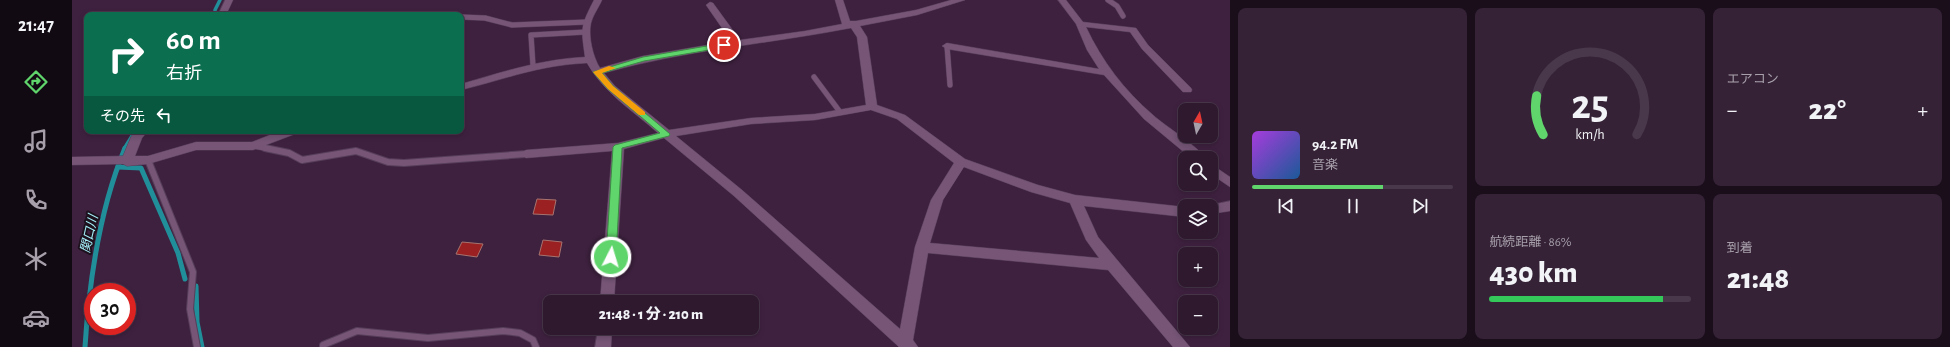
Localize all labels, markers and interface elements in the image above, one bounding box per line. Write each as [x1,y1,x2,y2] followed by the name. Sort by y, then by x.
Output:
[18,17,54,35] text: 21:47
[166,27,221,55] text: 60 m
[100,28,152,80] icon: right
[707,28,741,62] pin
[713,34,735,56] icon: arrive
[166,65,202,83] text: 右折
[22,68,50,96] icon: directions
[1727,73,1779,86] text: エアコン
[1571,85,1609,126] text: 25
[1809,95,1846,125] text: 22°
[1727,99,1737,121] text: −
[1917,99,1928,121] text: +
[1178,103,1218,143] north arrow
[1178,103,1218,335] map controls
[153,104,175,126] icon: left
[100,109,145,124] text: その先
[22,127,50,155] icon: music
[1575,128,1605,142] text: km/h
[1312,137,1358,152] text: 94.2 FM
[1178,151,1218,191] button: search
[1312,159,1338,172] text: 音楽
[22,186,50,214] icon: phone
[1275,195,1297,217] icon: previous
[1342,195,1364,217] icon: pause
[1409,195,1431,217] icon: next
[1178,199,1218,239] button: layers
[78,211,101,254] water label: 関口川
[590,236,632,278] position arrow
[1489,236,1572,249] text: 航続距離 · 86%
[1727,242,1753,255] text: 到着
[22,245,50,273] icon: climate
[1178,247,1218,287] button: +
[1489,258,1578,288] text: 430 km
[1727,264,1789,294] text: 21:48
[84,283,136,335] speed limit sign: 30
[1178,295,1218,335] button: −
[22,304,50,332] icon: car
[599,307,703,322] text: 21:48 · 1 分 · 210 m

